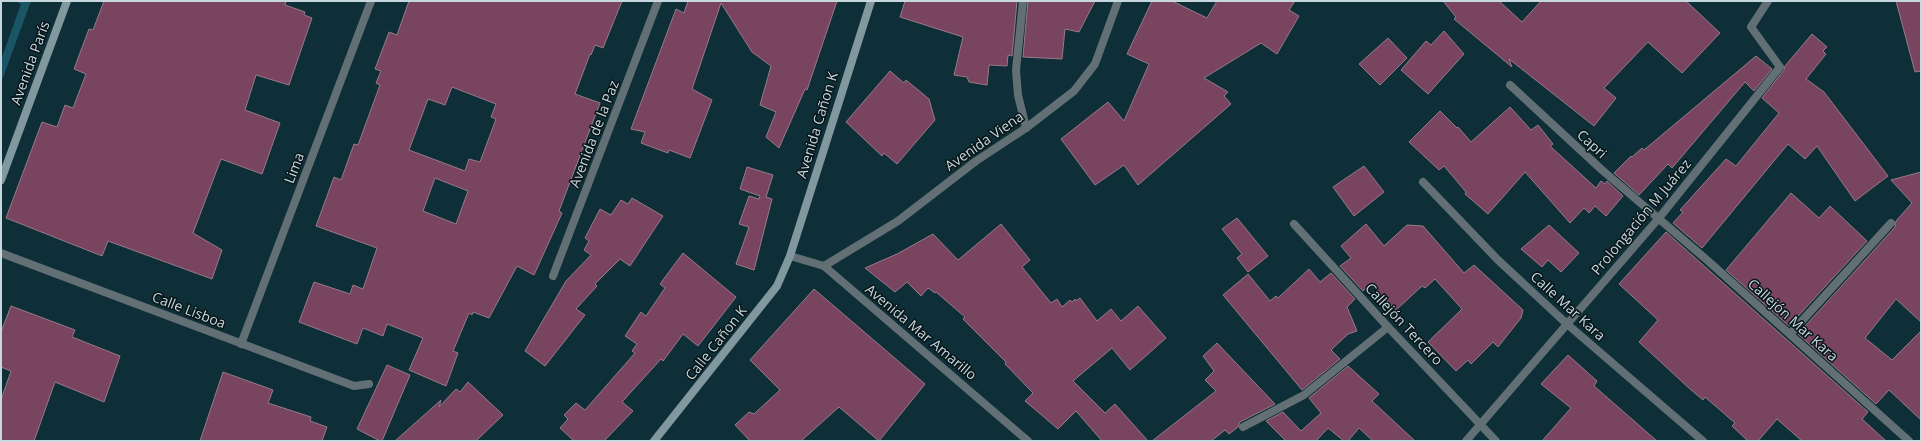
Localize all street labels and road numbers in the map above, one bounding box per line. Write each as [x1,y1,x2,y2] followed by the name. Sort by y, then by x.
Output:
[6,18,54,107] street label: Avenida París
[791,69,842,180] street label: Avenida Cañon K
[564,77,623,190] street label: Avenida de la Paz
[941,106,1027,175] street label: Avenida Viena
[1573,125,1611,162] street label: Capri
[279,150,308,186] street label: Lima
[1586,154,1695,279] street label: Prolongación M Juárez
[1527,267,1610,344] street label: Calle Mar Kara
[1744,274,1843,365] street label: Callejón Mar Kara
[862,279,981,384] street label: Avenida Mar Amarillo
[1361,279,1447,369] street label: Callejón Tercero
[150,287,229,332] street label: Calle Lisboa
[681,301,751,384] street label: Calle Cañon K

